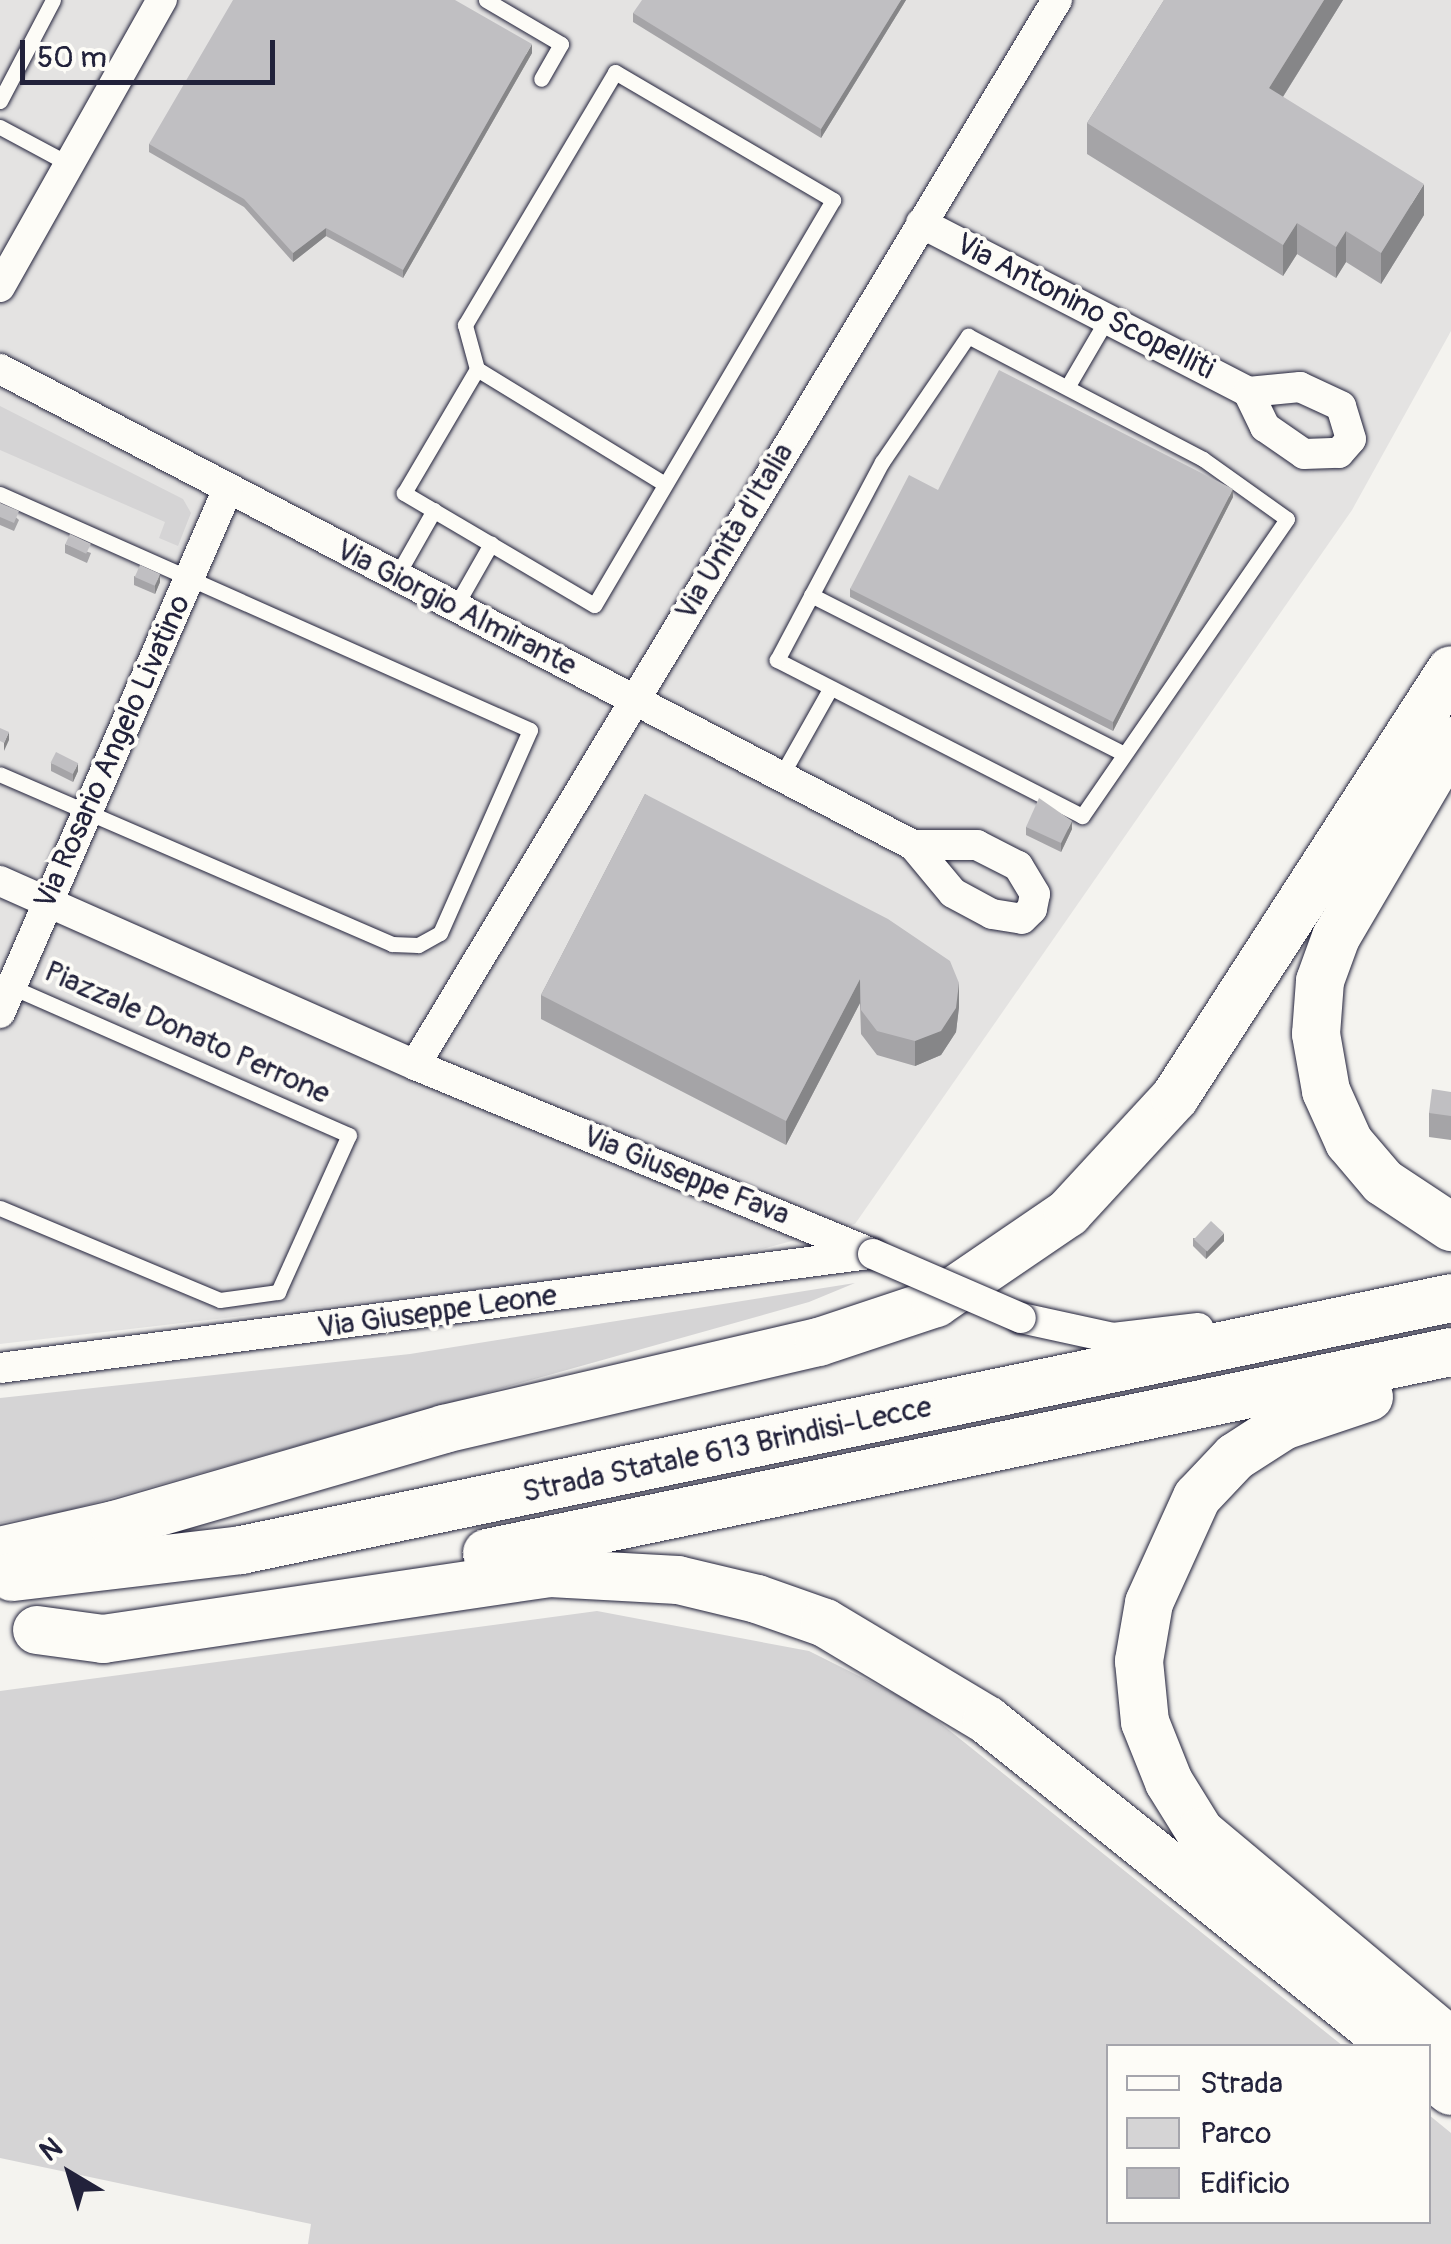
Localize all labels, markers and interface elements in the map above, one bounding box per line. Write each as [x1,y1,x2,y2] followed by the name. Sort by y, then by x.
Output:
[25,20,280,82] scale bar
[37,39,107,76] text: 50 m
[950,226,1220,388] street label: Via Antonino Scopelliti
[668,437,802,627] street label: Via Unità d'Italia
[330,532,582,684] street label: Via Giorgio Almirante
[27,589,199,915] street label: Via Rosario Angelo Livatino
[39,954,335,1112] street label: Piazzale Donato Perrone
[577,1118,795,1234] street label: Via Giuseppe Fava
[315,1277,559,1347] street label: Via Giuseppe Leone
[519,1389,935,1511] street label: Strada Statale 613 Brindisi-Lecce
[1106,2044,1431,2224] legend
[1200,2065,1283,2102] text: Strada
[1200,2115,1271,2152] text: Parco
[20,2124,120,2224] north arrow
[33,2130,69,2170] text: N
[1200,2165,1290,2202] text: Edificio

